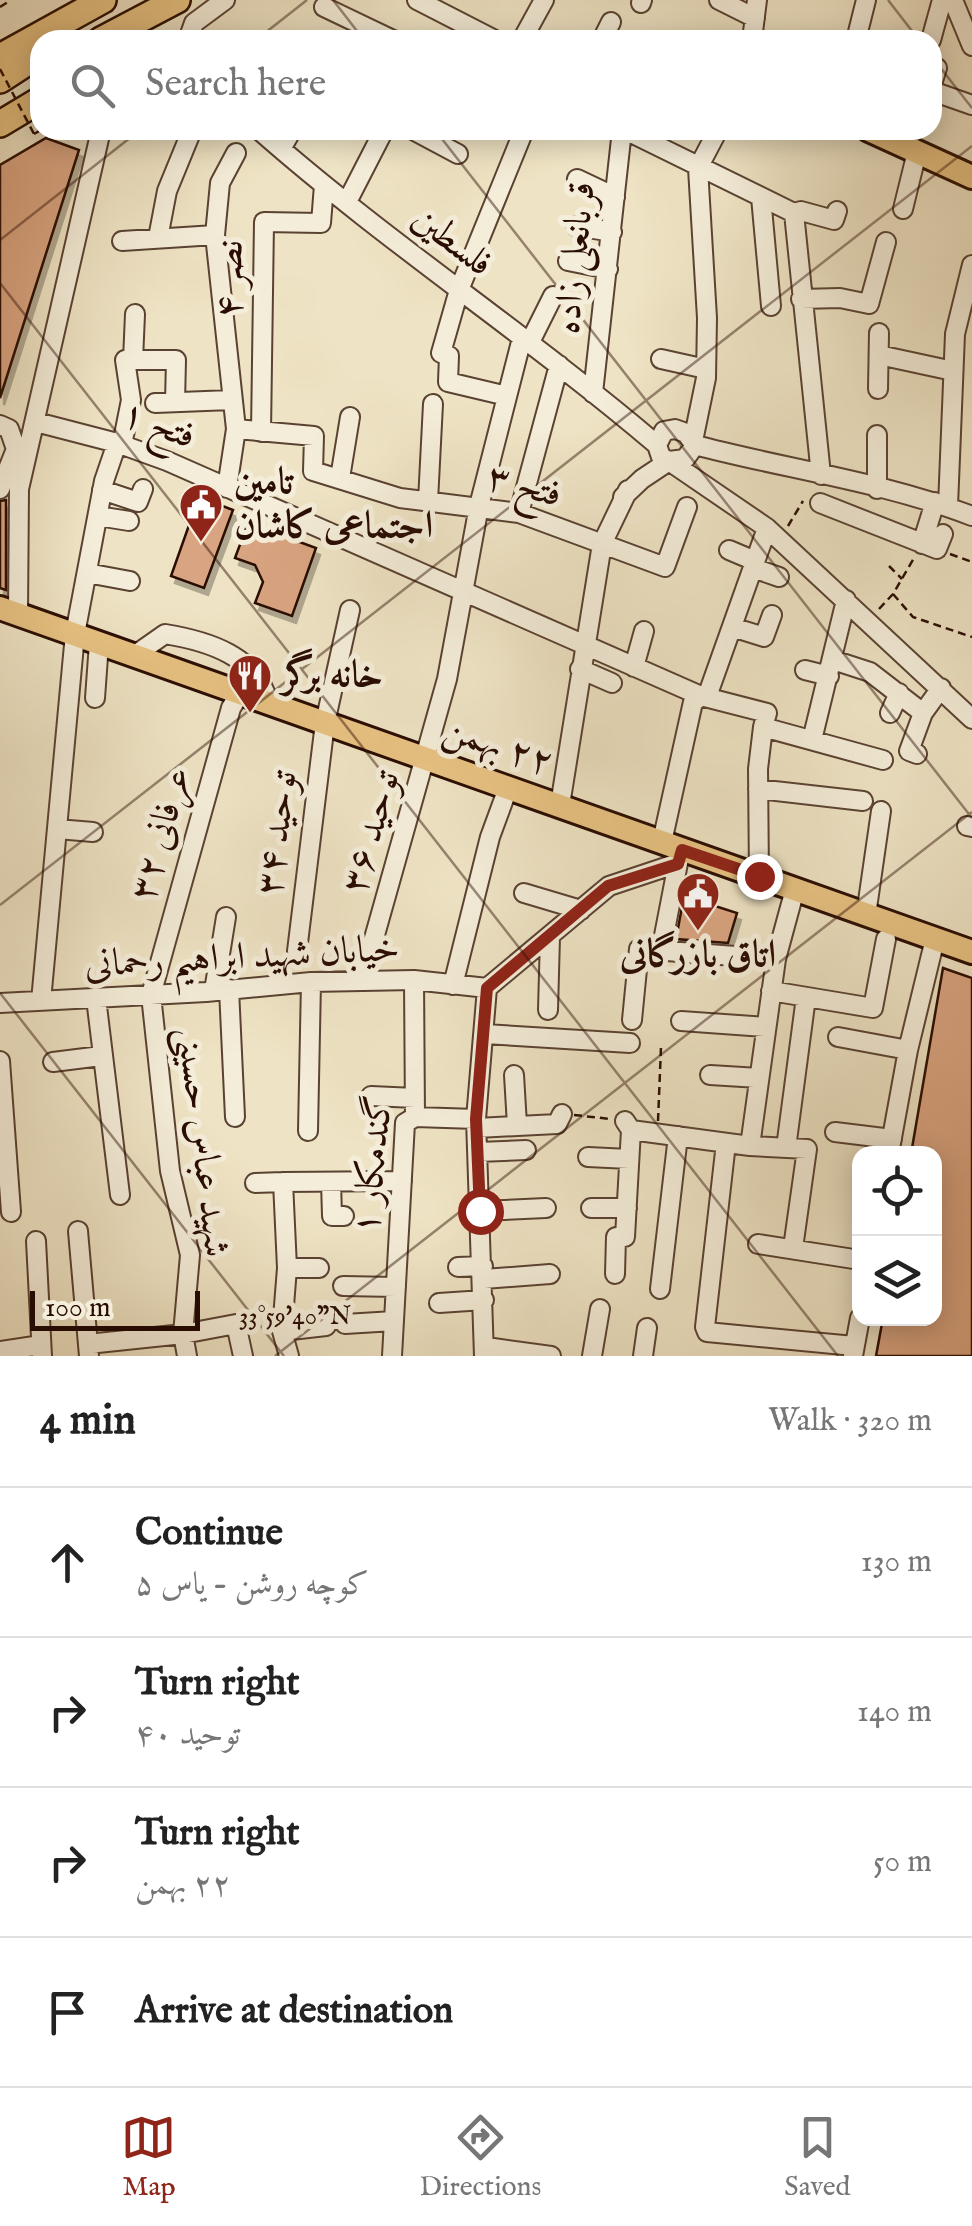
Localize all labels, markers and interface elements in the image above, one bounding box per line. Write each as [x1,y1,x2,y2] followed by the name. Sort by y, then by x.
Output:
[30,30,942,140] search box
[65,58,120,113] icon: search
[145,61,326,109] text: Search here
[544,180,609,336] street label: قربانعلی زاده
[402,195,502,289] street label: فلسطین
[206,240,256,318] street label: نصر ۴
[112,391,202,468] street label: فتح ۱
[480,454,567,527] street label: فتح ۳
[234,459,433,551] place label: تامین اجتماعی کاشان
[178,482,224,543] public building icon: تامین اجتماعی کاشان
[278,648,383,700] place label: خانه برگر
[227,653,273,714] restaurant icon: خانه برگر
[436,706,560,788] street label: ٢٢ بهمن
[120,762,204,906] street label: عرفانی ۳۲
[332,764,413,899] street label: توحید ۳۶
[247,767,310,898] street label: توحید ۳۴
[737,854,783,900] route end
[675,871,721,932] public building icon: اتاق بازرگانی
[83,926,401,1001] street label: خیابان شهید ابراهیم رحمانی
[619,930,776,980] place label: اتاق بازرگانی
[164,1024,240,1260] street label: شهید عباس حسینی
[343,1093,405,1237] street label: گندمکار ۱
[852,1146,942,1326] map controls
[852,1146,942,1236] button: locate
[458,1189,504,1235] route start
[852,1236,942,1326] button: layers
[30,1286,200,1330] scale bar
[45,1291,111,1326] text: 100 m
[239,1301,351,1333] text: 33°59'40"N
[40,1395,136,1448] text: 4 min
[768,1401,932,1442] text: Walk · 320 m
[135,1510,283,1558] text: Continue
[40,1535,95,1590] icon: ahead
[861,1542,932,1583] text: 130 m
[135,1565,369,1606] text: کوچه روشن - یاس ۵
[135,1660,299,1708] text: Turn right
[40,1685,95,1740] icon: right
[857,1692,932,1733] text: 140 m
[135,1715,240,1756] text: توحید ۴۰
[135,1810,299,1858] text: Turn right
[40,1835,95,1890] icon: right
[873,1842,932,1883] text: 50 m
[135,1865,231,1906] text: ٢٢ بهمن
[40,1985,95,2040] icon: arrive
[135,1988,453,2036] text: Arrive at destination
[121,2110,176,2205] tab: Map
[419,2110,541,2205] tab: Directions
[784,2110,851,2205] tab: Saved

